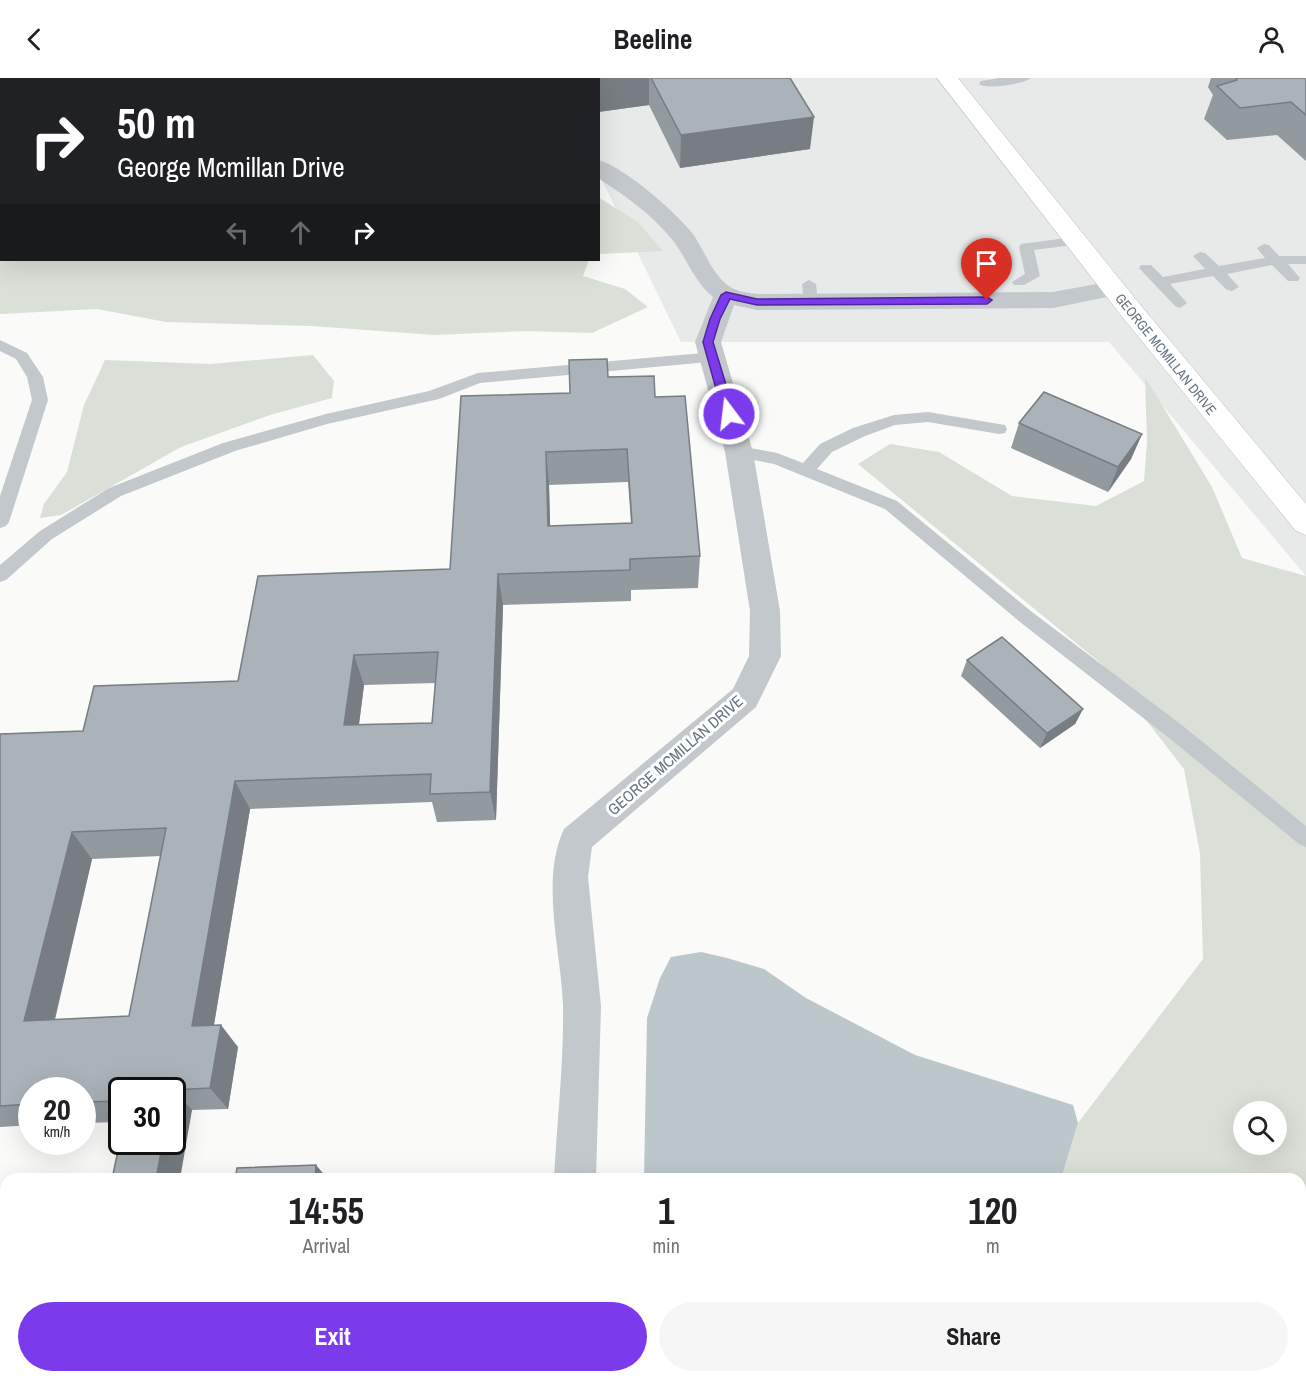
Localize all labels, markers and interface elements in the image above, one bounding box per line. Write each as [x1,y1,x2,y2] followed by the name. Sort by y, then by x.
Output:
[614,21,692,57] text: Beeline
[18,23,51,56] icon: back
[1255,23,1288,56] icon: person
[117,95,196,151] text: 50 m
[18,102,96,180] icon: right
[117,149,345,185] text: George Mcmillan Drive
[221,216,254,249] icon: left
[284,216,317,249] icon: ahead
[347,216,380,249] icon: right
[961,238,1012,300] pin
[970,247,1003,280] icon: arrive
[1111,290,1221,418] street label: GEORGE MCMILLAN DRIVE
[697,382,761,446] position arrow
[603,690,747,820] street label: GEORGE MCMILLAN DRIVE
[108,1077,186,1155] speed limit sign: 30
[43,1089,71,1129] text: 20
[1233,1101,1287,1155] map controls
[1233,1101,1287,1155] button: search
[44,1121,70,1142] text: km/h
[288,1187,364,1235] text: 14:55
[658,1187,674,1235] text: 1
[968,1187,1018,1235] text: 120
[303,1232,350,1259] text: Arrival
[652,1232,680,1259] text: min
[986,1232,1000,1259] text: m
[18,1302,647,1371] button: Exit
[659,1302,1288,1371] button: Share

